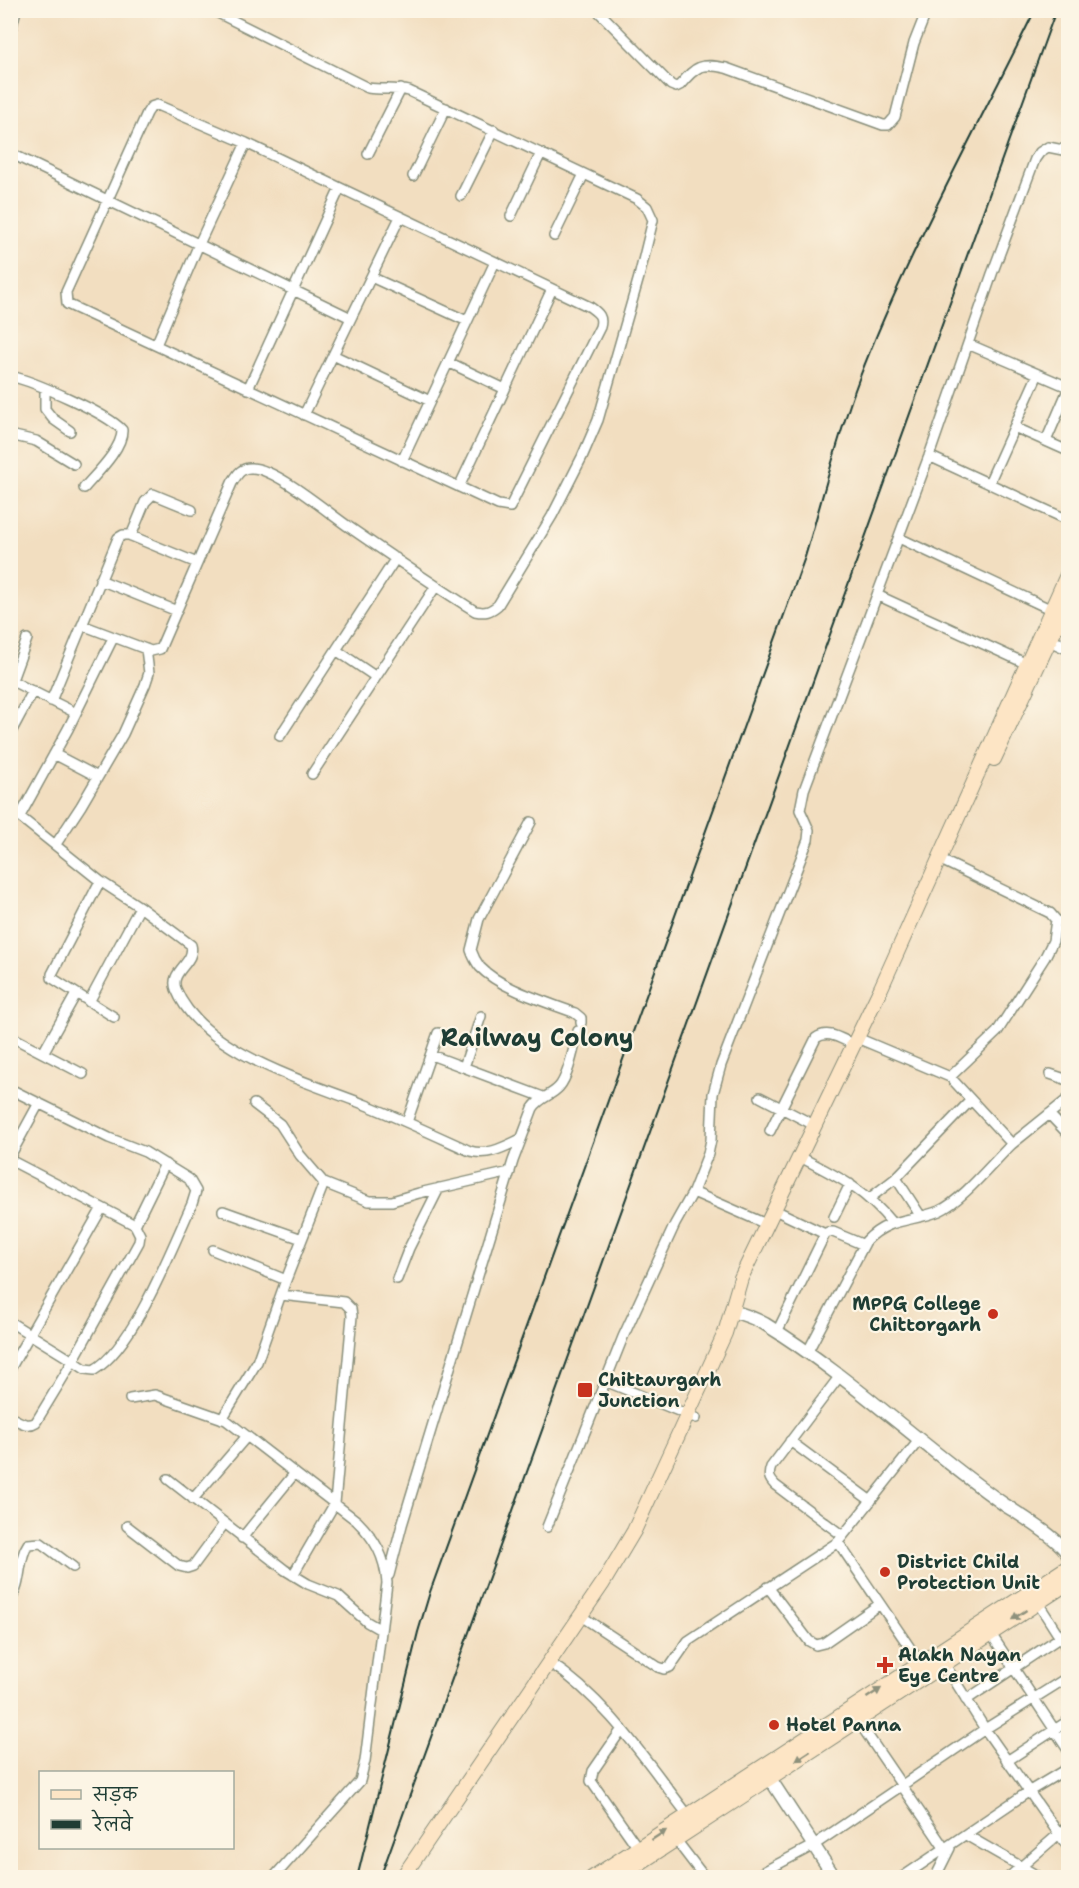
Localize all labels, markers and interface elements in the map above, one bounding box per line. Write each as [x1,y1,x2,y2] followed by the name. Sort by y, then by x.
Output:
[441,1022,633,1054] district label: Railway Colony
[852,1292,981,1337] place label: MPPG College Chittorgarh
[986,1307,1000,1321] marker: MPPG College Chittorgarh
[598,1368,721,1413] place label: Chittaurgarh Junction
[576,1381,594,1399] marker: Chittaurgarh Junction
[897,1550,1040,1595] place label: District Child Protection Unit
[878,1565,892,1579] marker: District Child Protection Unit
[1012,1609,1028,1621] one-way arrow
[898,1643,1021,1688] place label: Alakh Nayan Eye Centre
[876,1656,894,1674] marker: Alakh Nayan Eye Centre
[866,1687,882,1699] one-way arrow
[786,1713,902,1737] place label: Hotel Panna
[767,1718,781,1732] marker: Hotel Panna
[795,1750,811,1761] one-way arrow
[39,1771,234,1849] legend
[92,1783,138,1807] text: सड़क
[91,1809,134,1837] text: रेलवे
[651,1829,667,1840] one-way arrow

